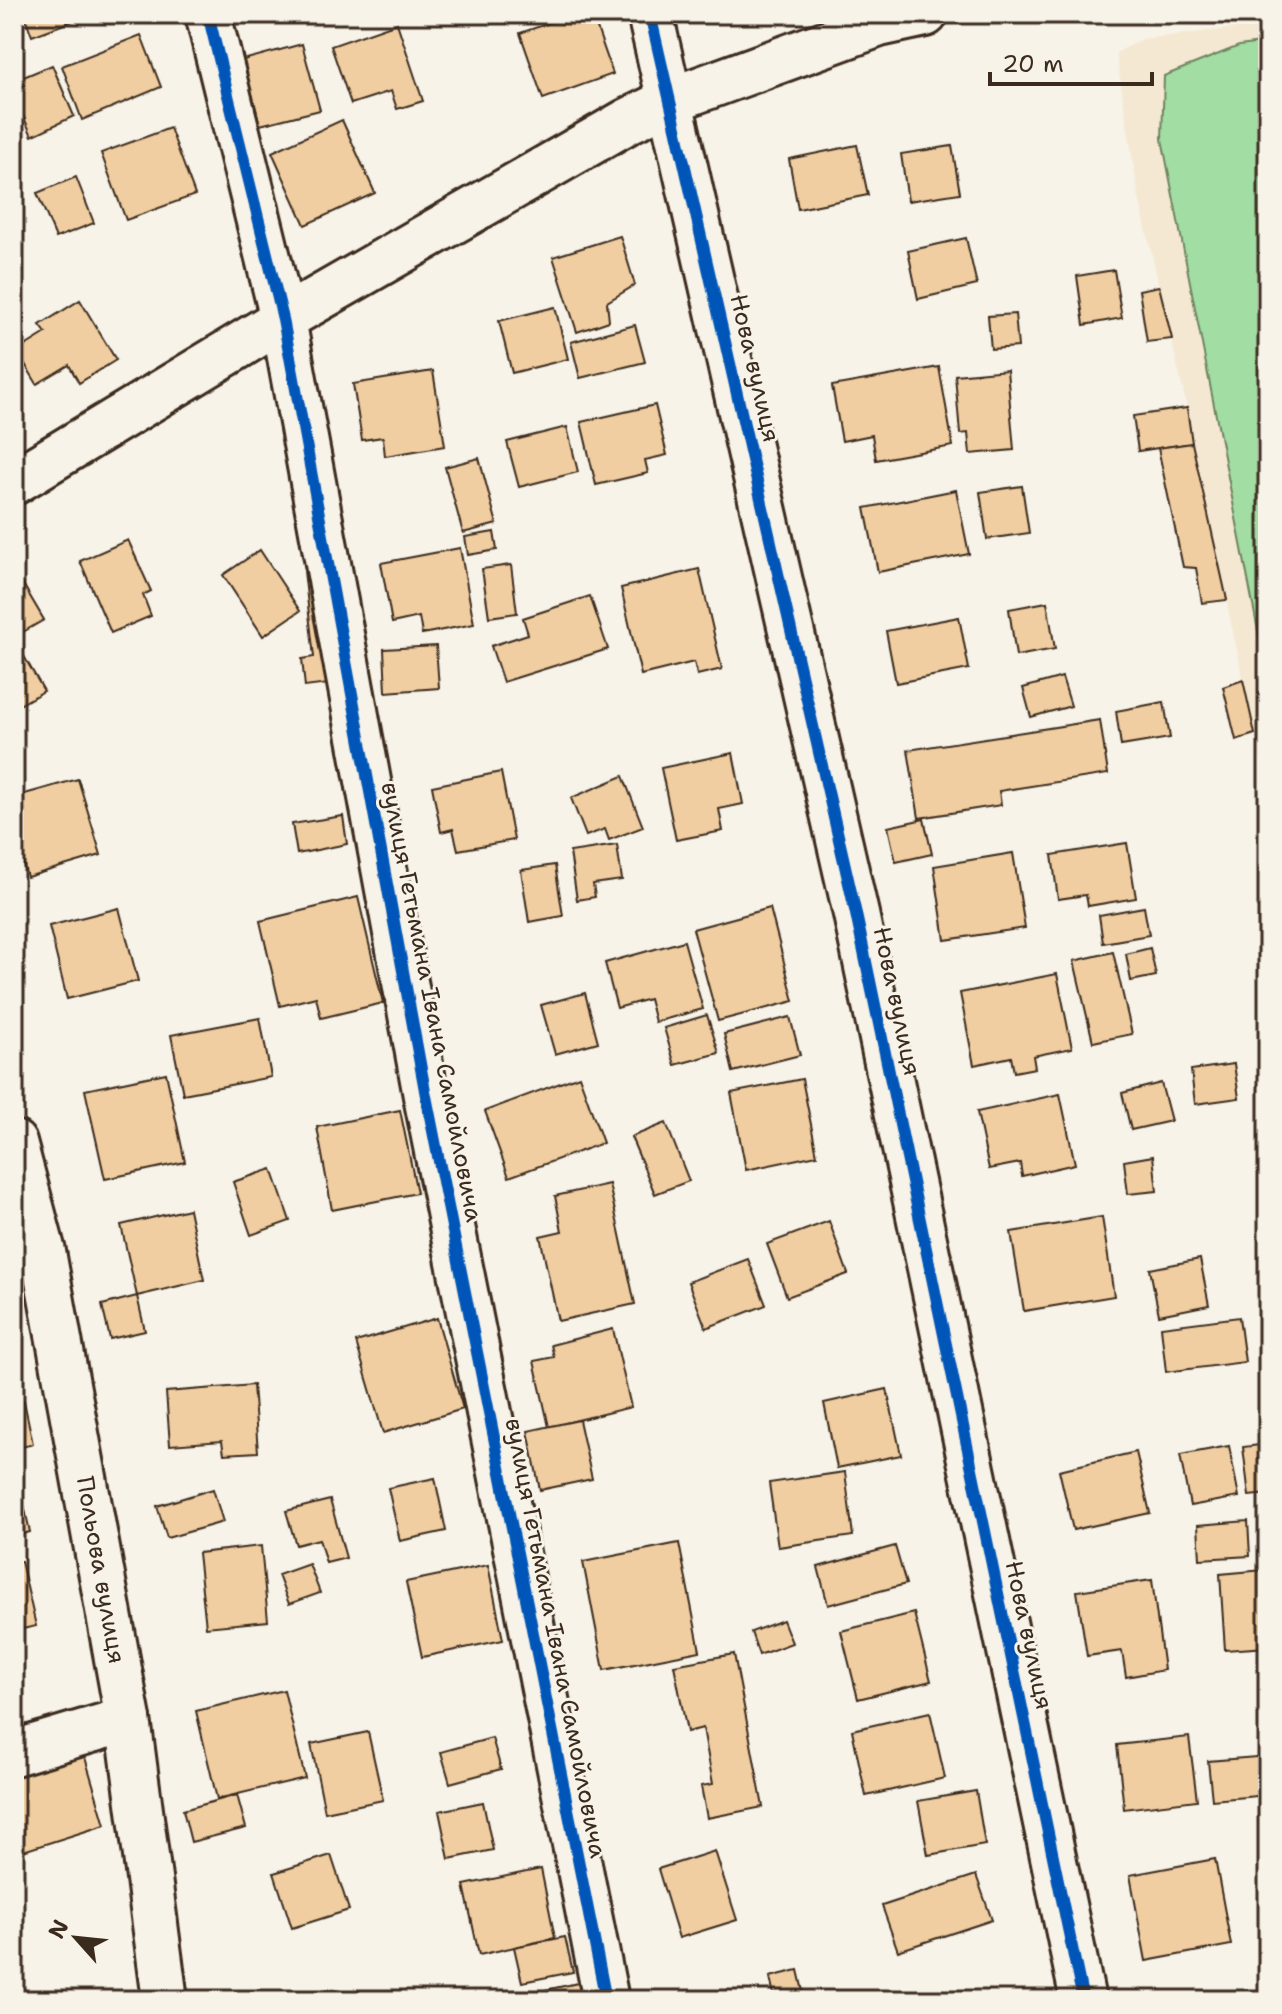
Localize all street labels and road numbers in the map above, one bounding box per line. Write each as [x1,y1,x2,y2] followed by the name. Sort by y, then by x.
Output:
[722,291,788,445] street label: Нова вулиця
[374,779,490,1225] street label: вулиця Гетьмана Івана Самойловича
[866,924,928,1078] street label: Нова вулиця
[498,1415,614,1861] street label: вулиця Гетьмана Івана Самойловича
[69,1474,133,1666] street label: Польова вулиця
[998,1558,1060,1712] street label: Нова вулиця

